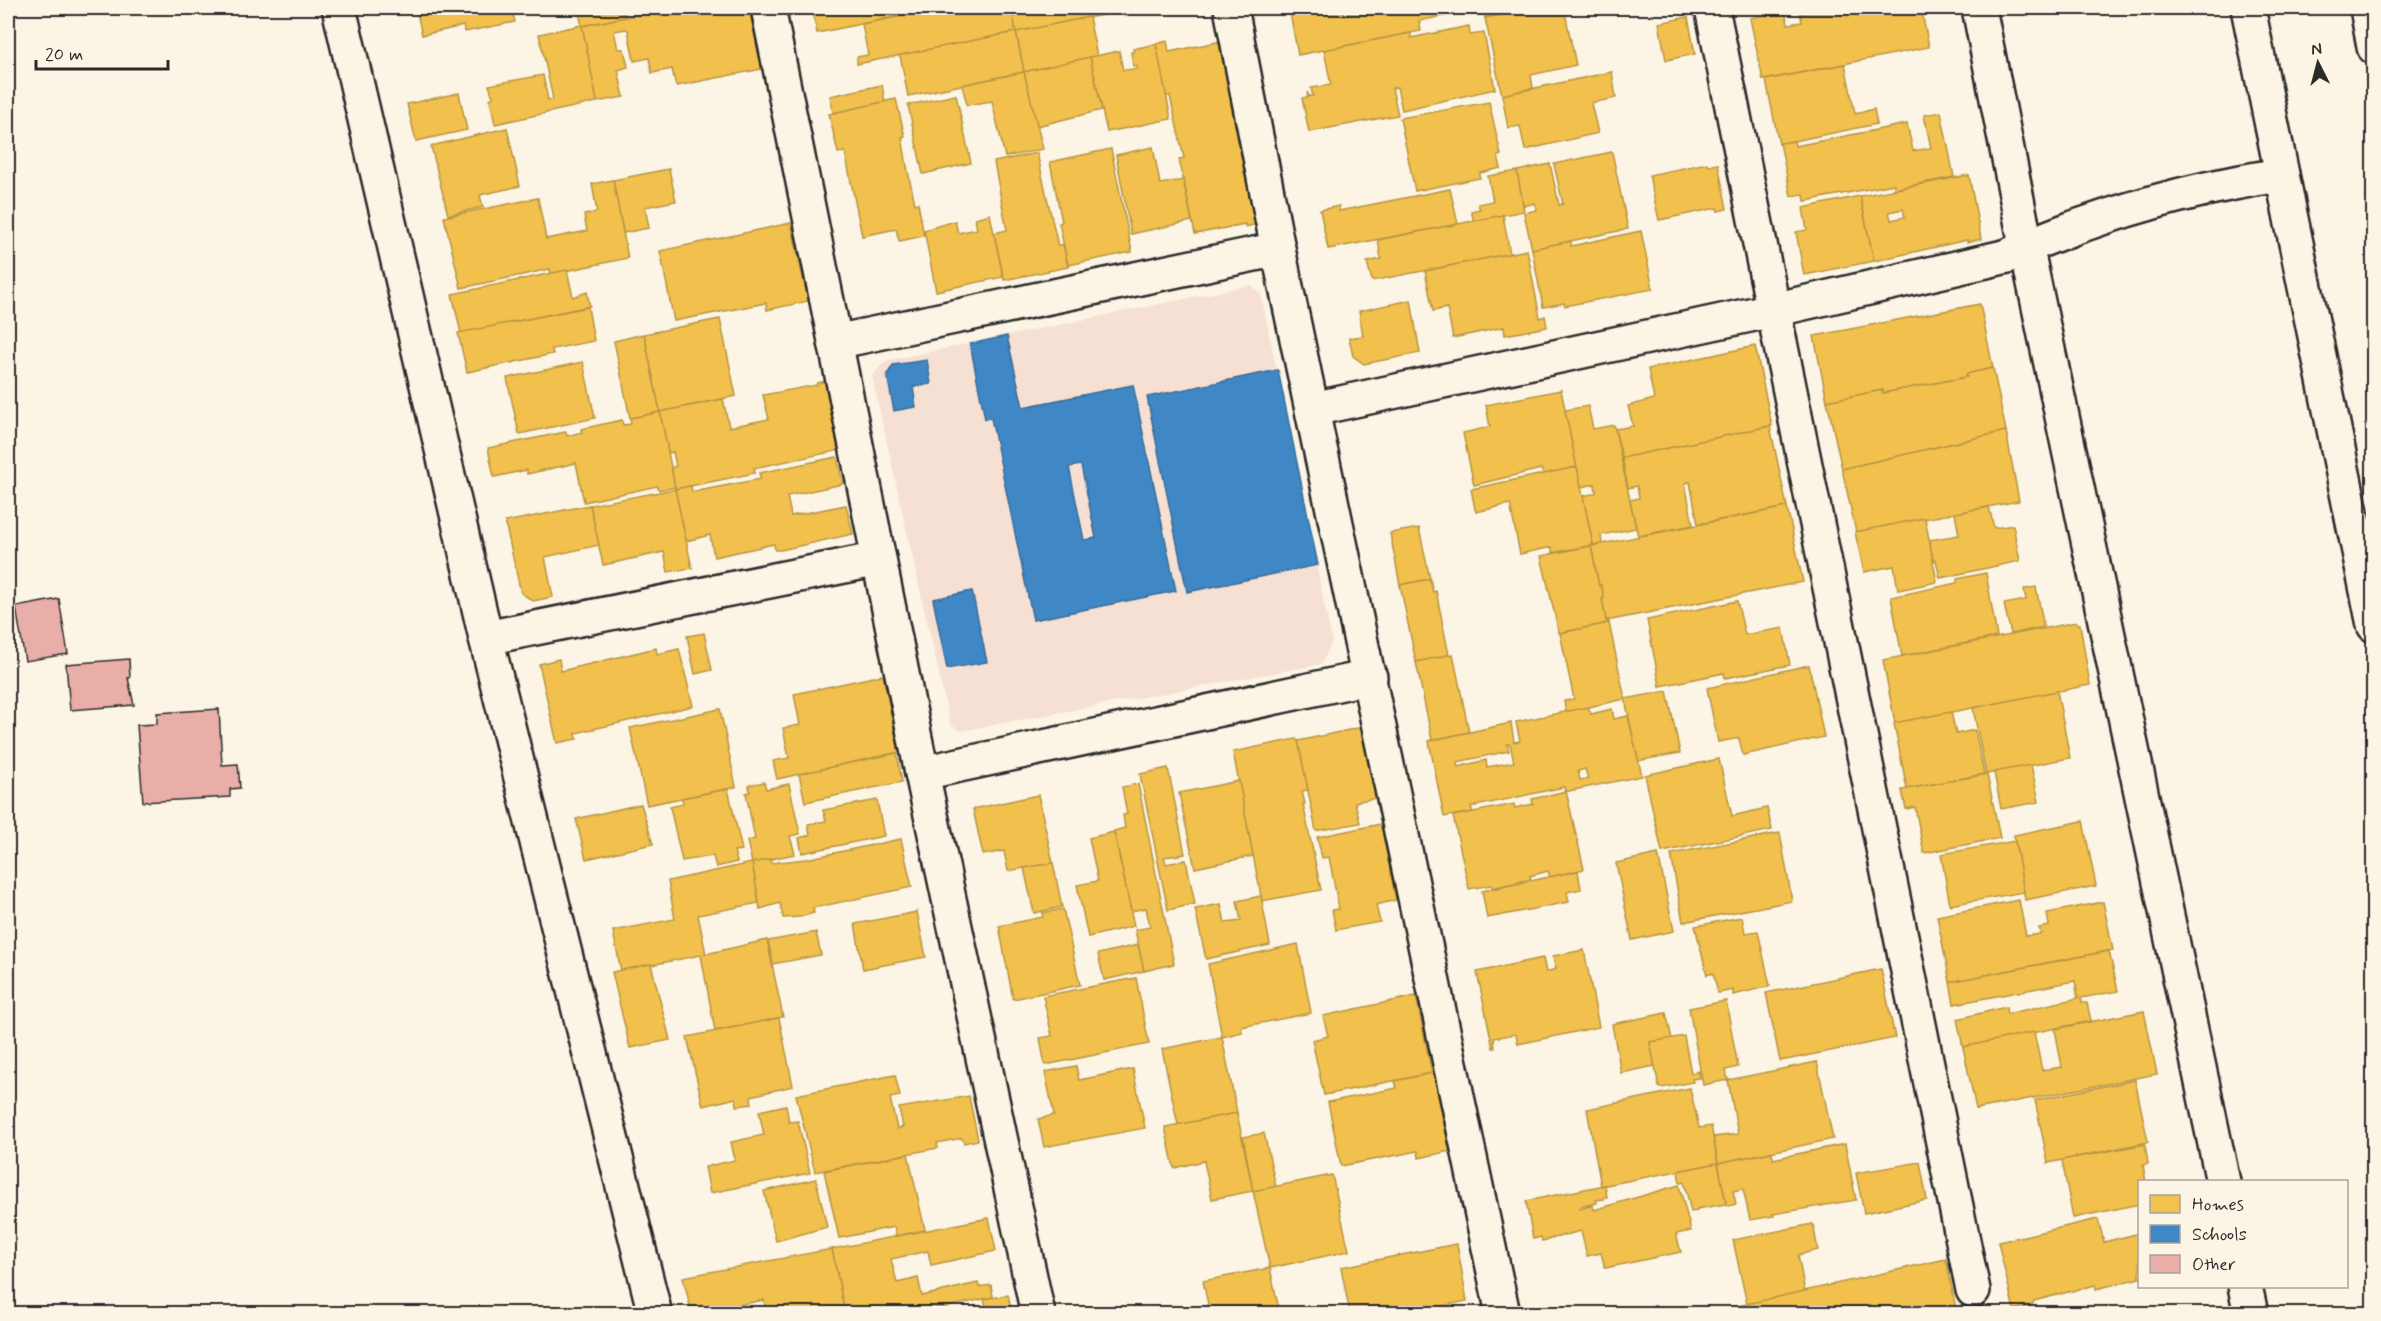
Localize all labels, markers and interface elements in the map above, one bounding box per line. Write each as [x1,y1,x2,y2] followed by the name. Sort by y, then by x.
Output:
[36,33,168,71] scale bar
[2288,33,2348,93] north arrow
[2310,39,2323,61] text: N
[45,43,83,67] text: 20 m
[2138,1180,2348,1288] legend
[2192,1193,2244,1217] text: Homes
[2192,1223,2247,1247] text: Schools
[2192,1253,2236,1277] text: Other

